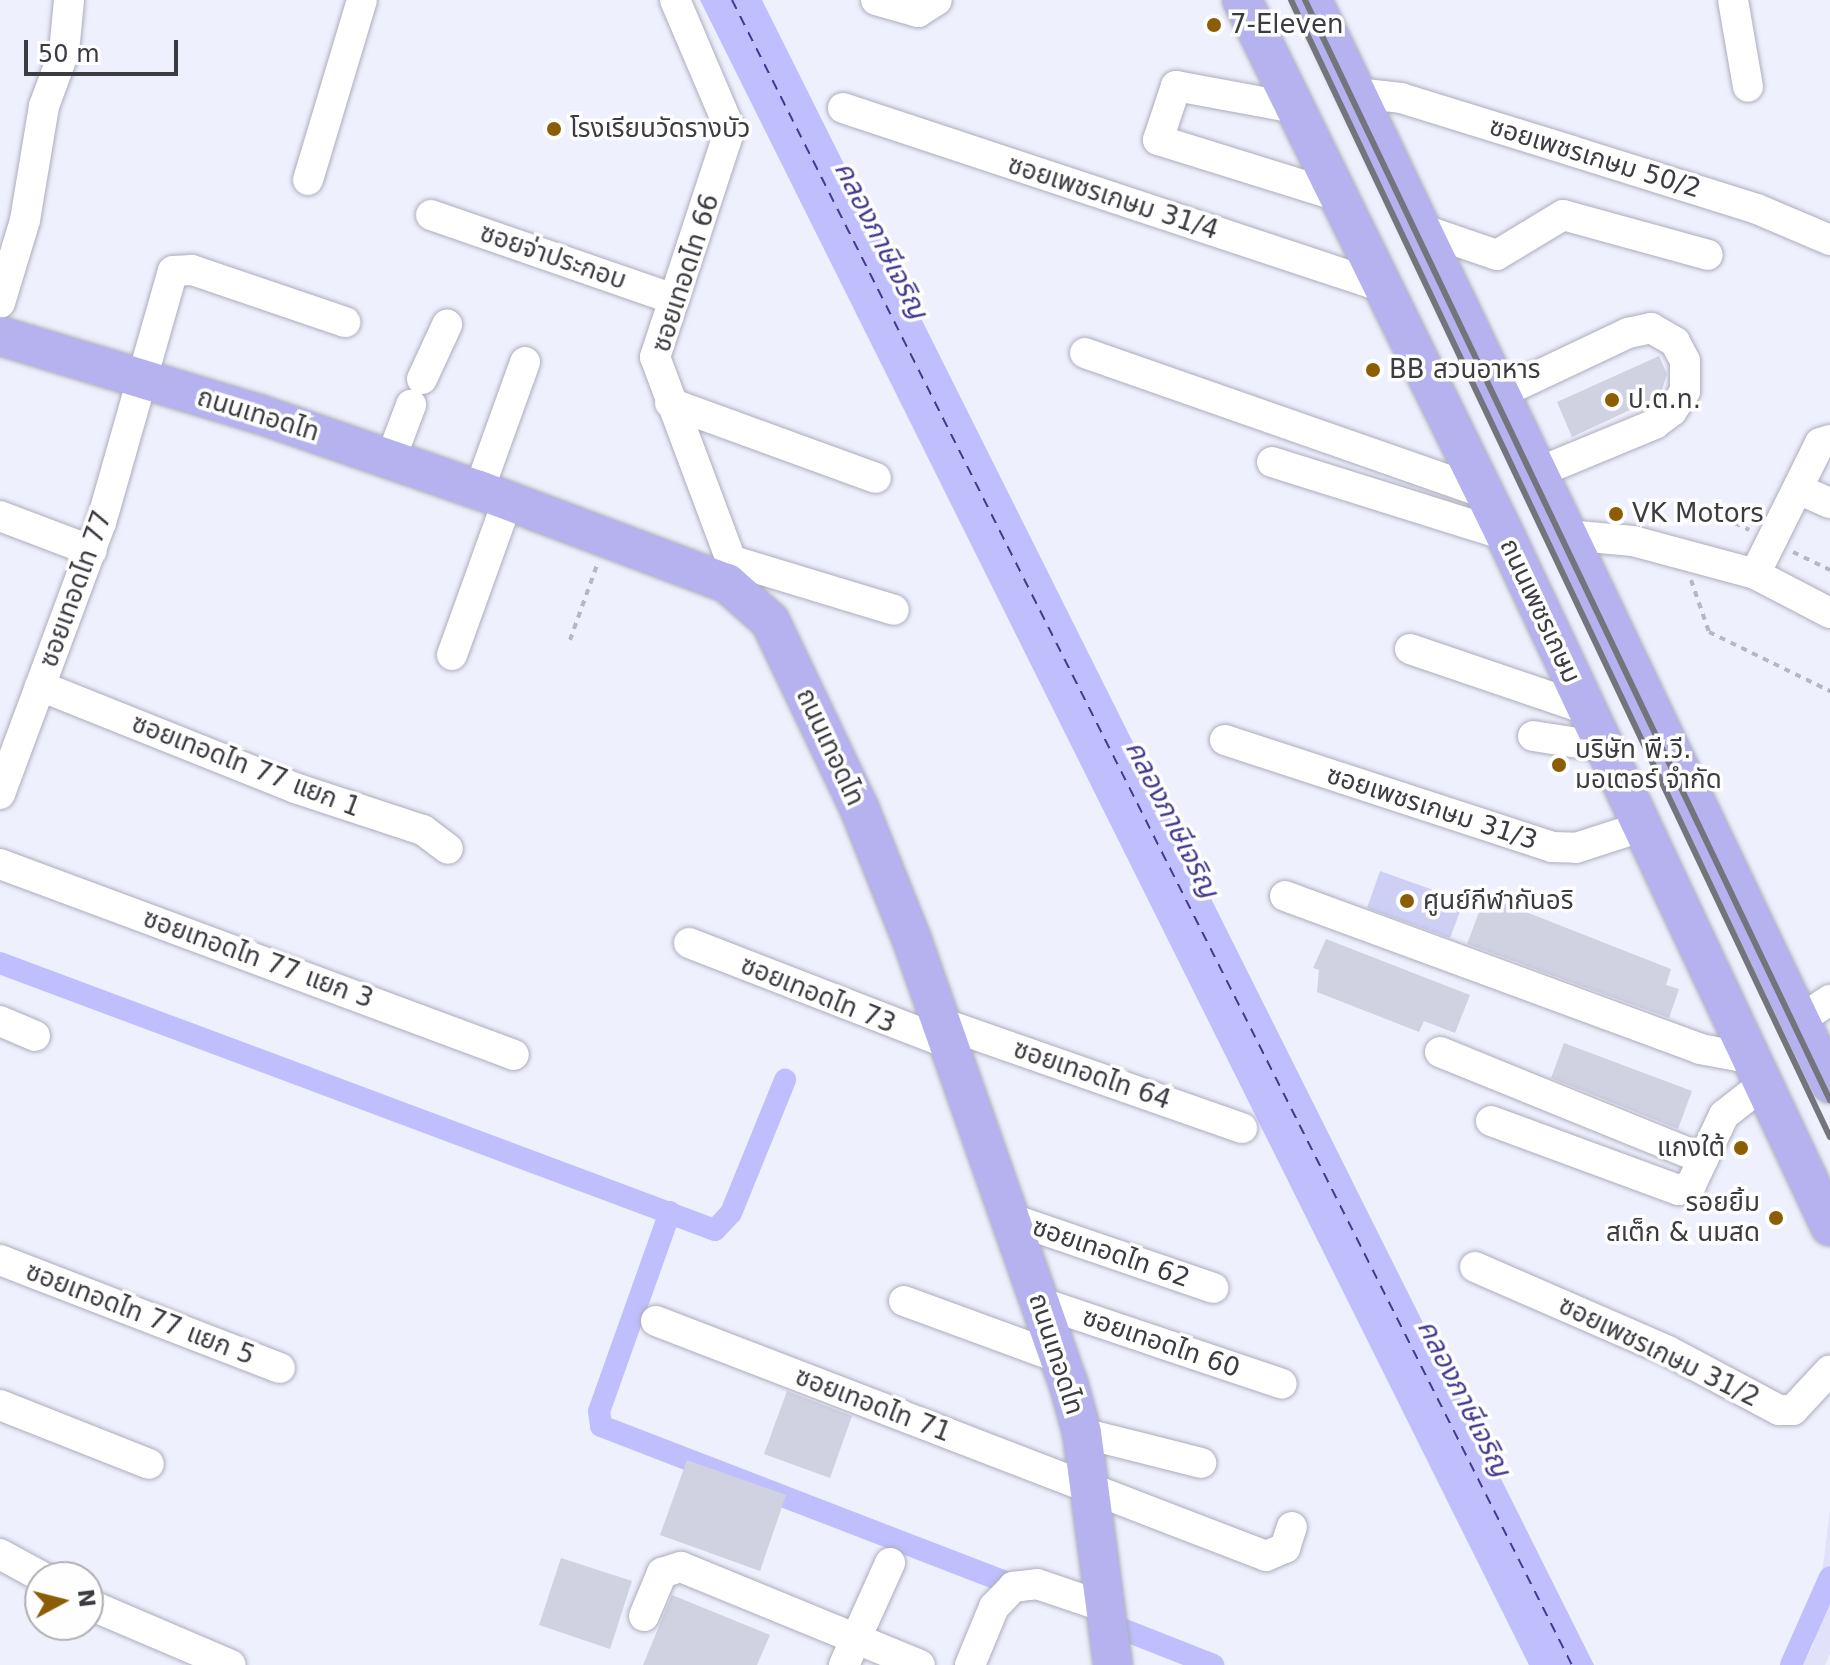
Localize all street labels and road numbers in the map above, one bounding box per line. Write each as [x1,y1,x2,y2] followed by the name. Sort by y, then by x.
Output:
[1485,111,1705,205] street label: ซอยเพชรเกษม 50/2
[1004,149,1222,247] street label: ซอยเพชรเกษม 31/4
[646,190,726,356] street label: ซอยเทอดไท 66
[476,217,630,297] street label: ซอยจ่าประกอบ
[193,382,323,448] street label: ถนนเทอดไท
[33,506,119,672] street label: ซอยเทอดไท 77
[1493,534,1587,688] street label: ถนนเพชรเกษม
[789,683,871,811] street label: ถนนเทอดไท
[127,708,365,824] street label: ซอยเทอดไท 77 แยก 1
[1323,759,1541,857] street label: ซอยเพชรเกษม 31/3
[139,903,377,1015] street label: ซอยเทอดไท 77 แยก 3
[736,950,900,1040] street label: ซอยเทอดไท 73
[1009,1033,1175,1117] street label: ซอยเทอดไท 64
[1028,1211,1194,1295] street label: ซอยเทอดไท 62
[21,1256,259,1372] street label: ซอยเทอดไท 77 แยก 5
[1022,1289,1090,1419] street label: ถนนเทอดไท
[1553,1290,1765,1414] street label: ซอยเพชรเกษม 31/2
[1078,1301,1244,1385] street label: ซอยเทอดไท 60
[791,1361,955,1449] street label: ซอยเทอดไท 71

